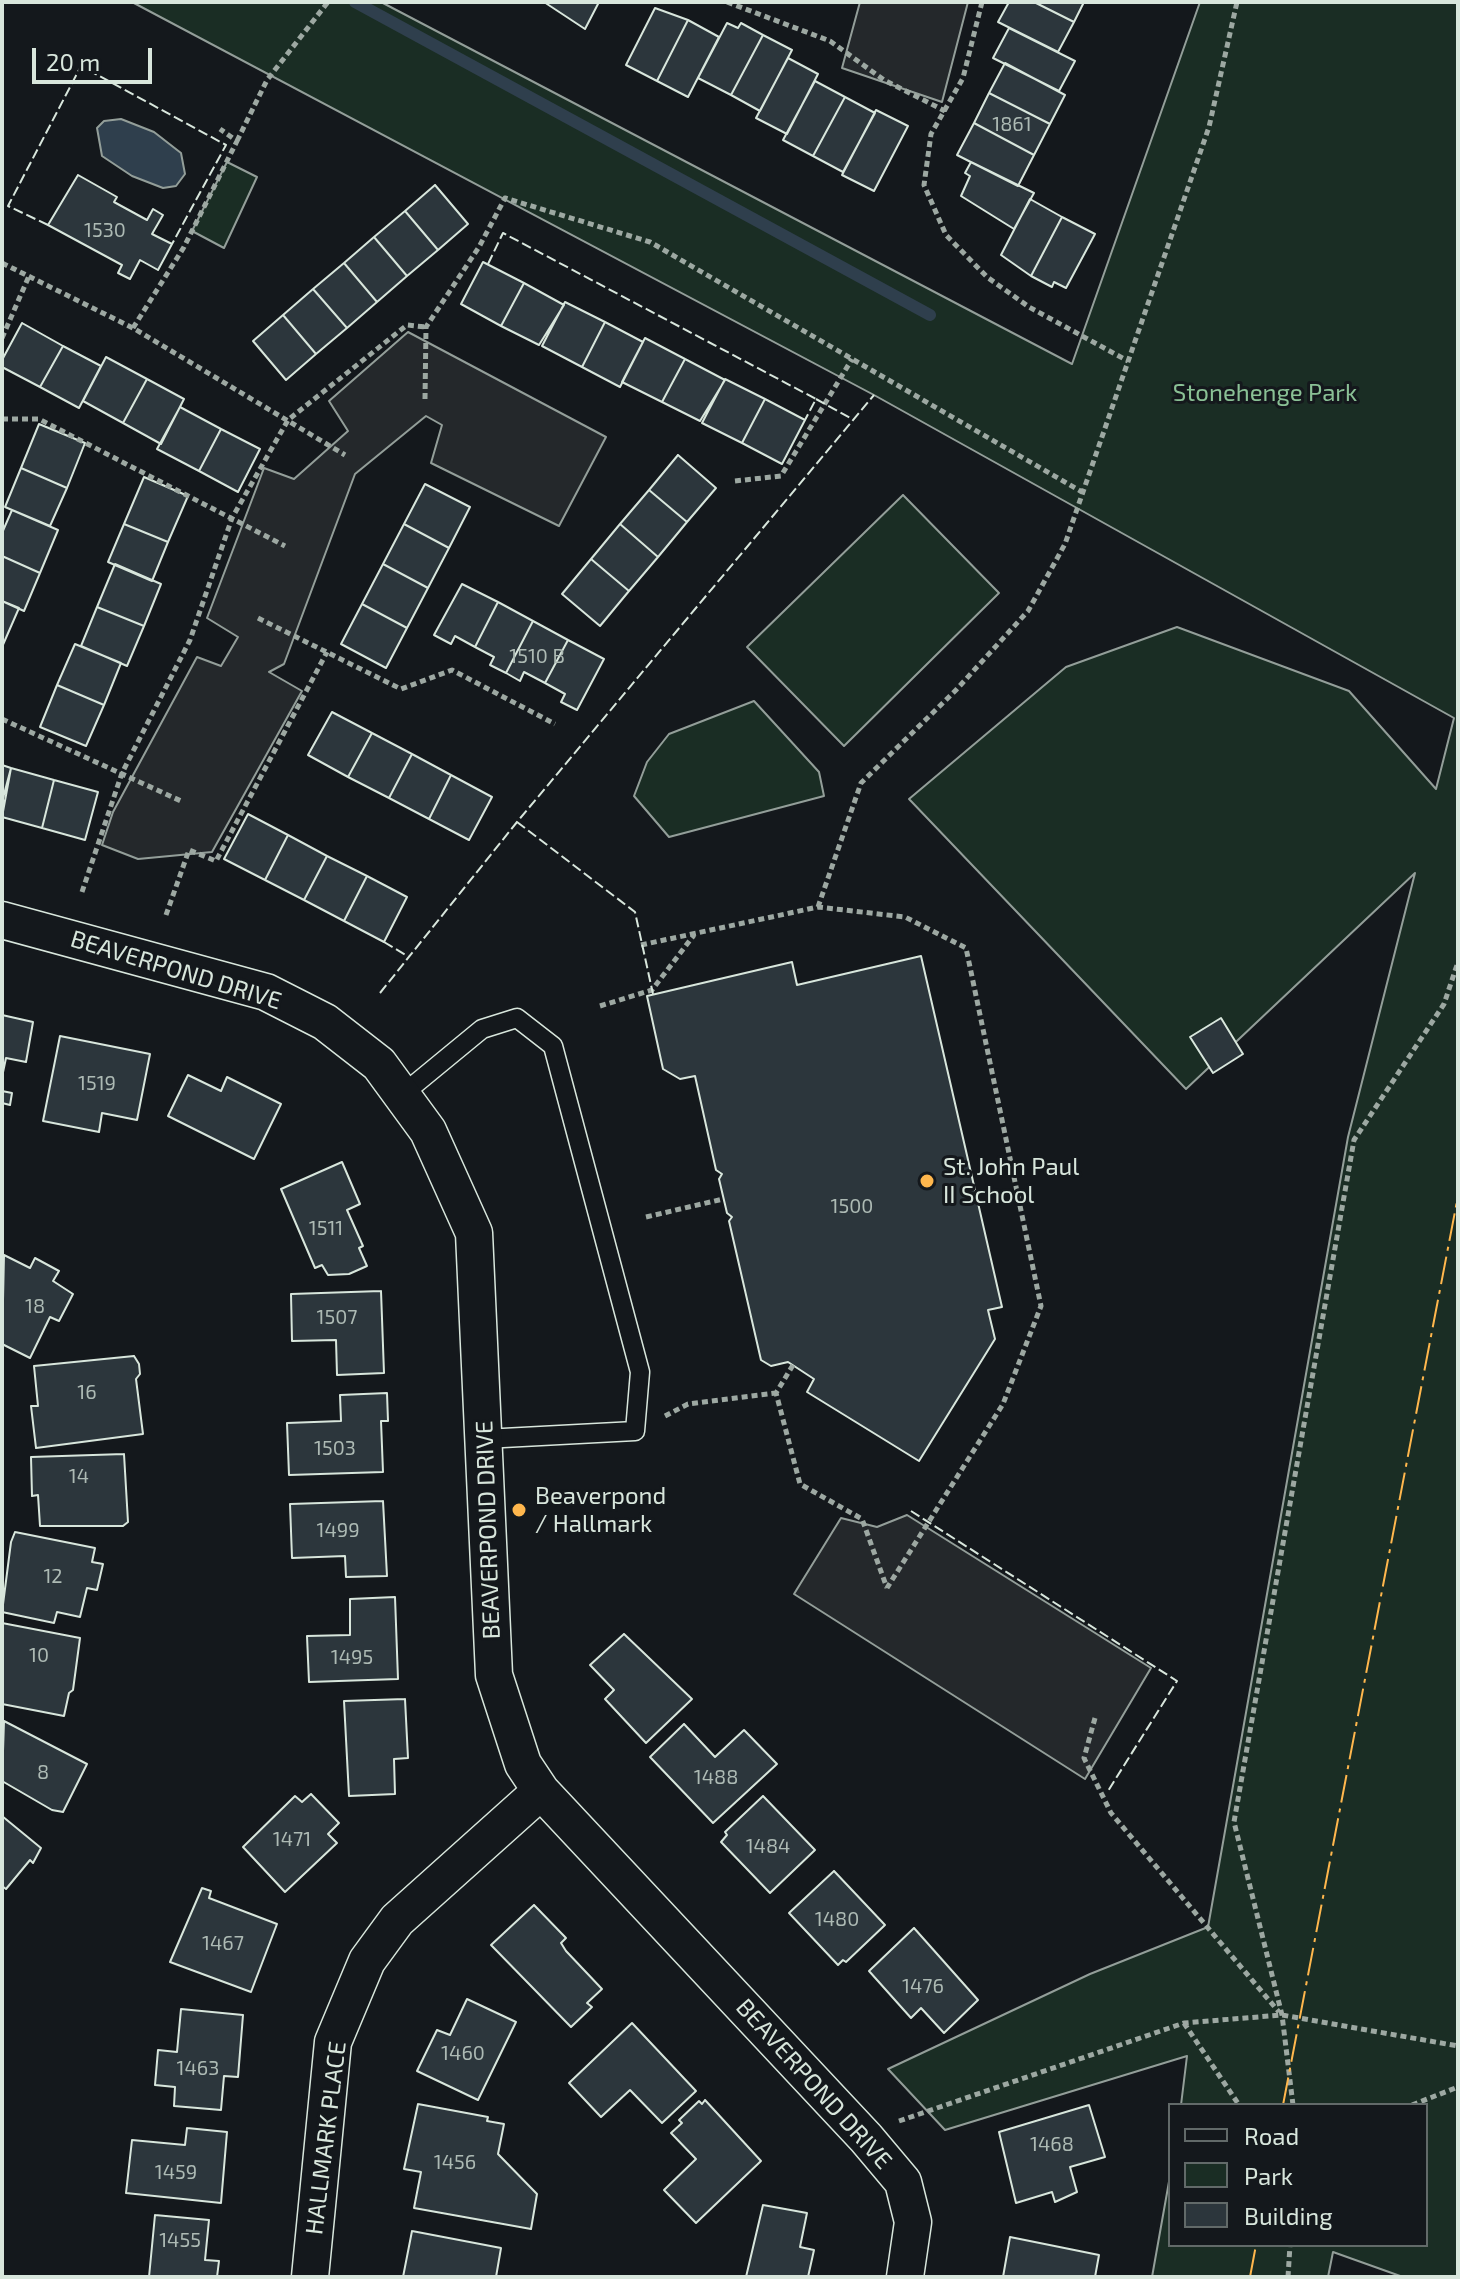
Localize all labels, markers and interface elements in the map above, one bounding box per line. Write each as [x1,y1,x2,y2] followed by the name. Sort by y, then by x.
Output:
[36,32,156,82] scale bar
[46,47,100,76] text: 20 m
[992,112,1032,136] house number: 1861
[84,218,126,242] house number: 1530
[1173,379,1357,407] park label: Stonehenge Park
[509,644,565,668] house number: 1510 B
[67,924,285,1016] street label: BEAVERPOND DRIVE
[78,1071,116,1095] house number: 1519
[943,1153,1079,1209] place label: St. John Paul II School
[918,1172,936,1190] marker: St. John Paul II School
[831,1194,873,1218] house number: 1500
[309,1216,343,1240] house number: 1511
[25,1294,45,1318] house number: 18
[317,1305,357,1329] house number: 1507
[77,1380,97,1404] house number: 16
[470,1420,506,1640] street label: BEAVERPOND DRIVE
[314,1436,356,1460] house number: 1503
[69,1464,89,1488] house number: 14
[535,1482,666,1538] place label: Beaverpond / Hallmark
[510,1501,528,1519] marker: Beaverpond / Hallmark
[316,1518,360,1542] house number: 1499
[43,1564,63,1588] house number: 12
[29,1643,49,1667] house number: 10
[331,1645,373,1669] house number: 1495
[37,1760,49,1784] house number: 8
[694,1765,738,1789] house number: 1488
[273,1827,311,1851] house number: 1471
[746,1834,790,1858] house number: 1484
[815,1907,859,1931] house number: 1480
[202,1931,244,1955] house number: 1467
[902,1974,944,1998] house number: 1476
[730,1993,898,2175] street label: BEAVERPOND DRIVE
[300,2040,352,2236] street label: HALLMARK PLACE
[441,2041,485,2065] house number: 1460
[177,2056,219,2080] house number: 1463
[1168,2103,1428,2247] legend
[1244,2121,1299,2150] text: Road
[1030,2132,1074,2156] house number: 1468
[434,2150,476,2174] house number: 1456
[155,2160,197,2184] house number: 1459
[1244,2161,1293,2190] text: Park
[1244,2201,1333,2230] text: Building
[159,2228,201,2252] house number: 1455

